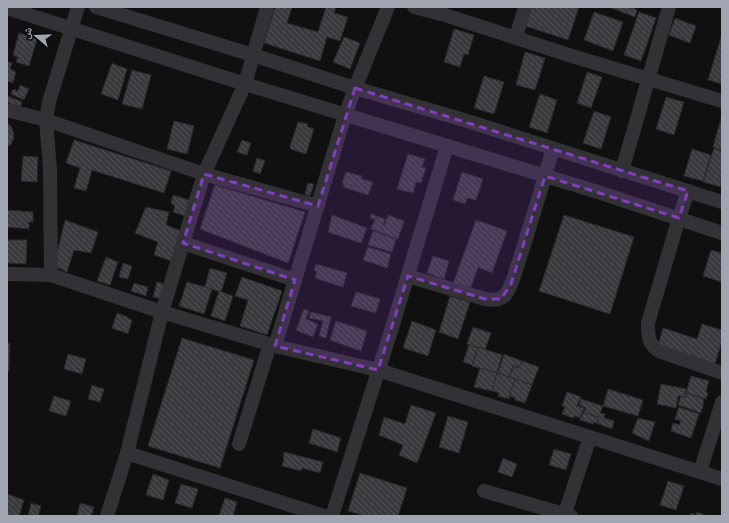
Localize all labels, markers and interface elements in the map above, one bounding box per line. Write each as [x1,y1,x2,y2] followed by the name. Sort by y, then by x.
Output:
[16,16,56,56] north arrow
[18,25,36,41] text: ش

